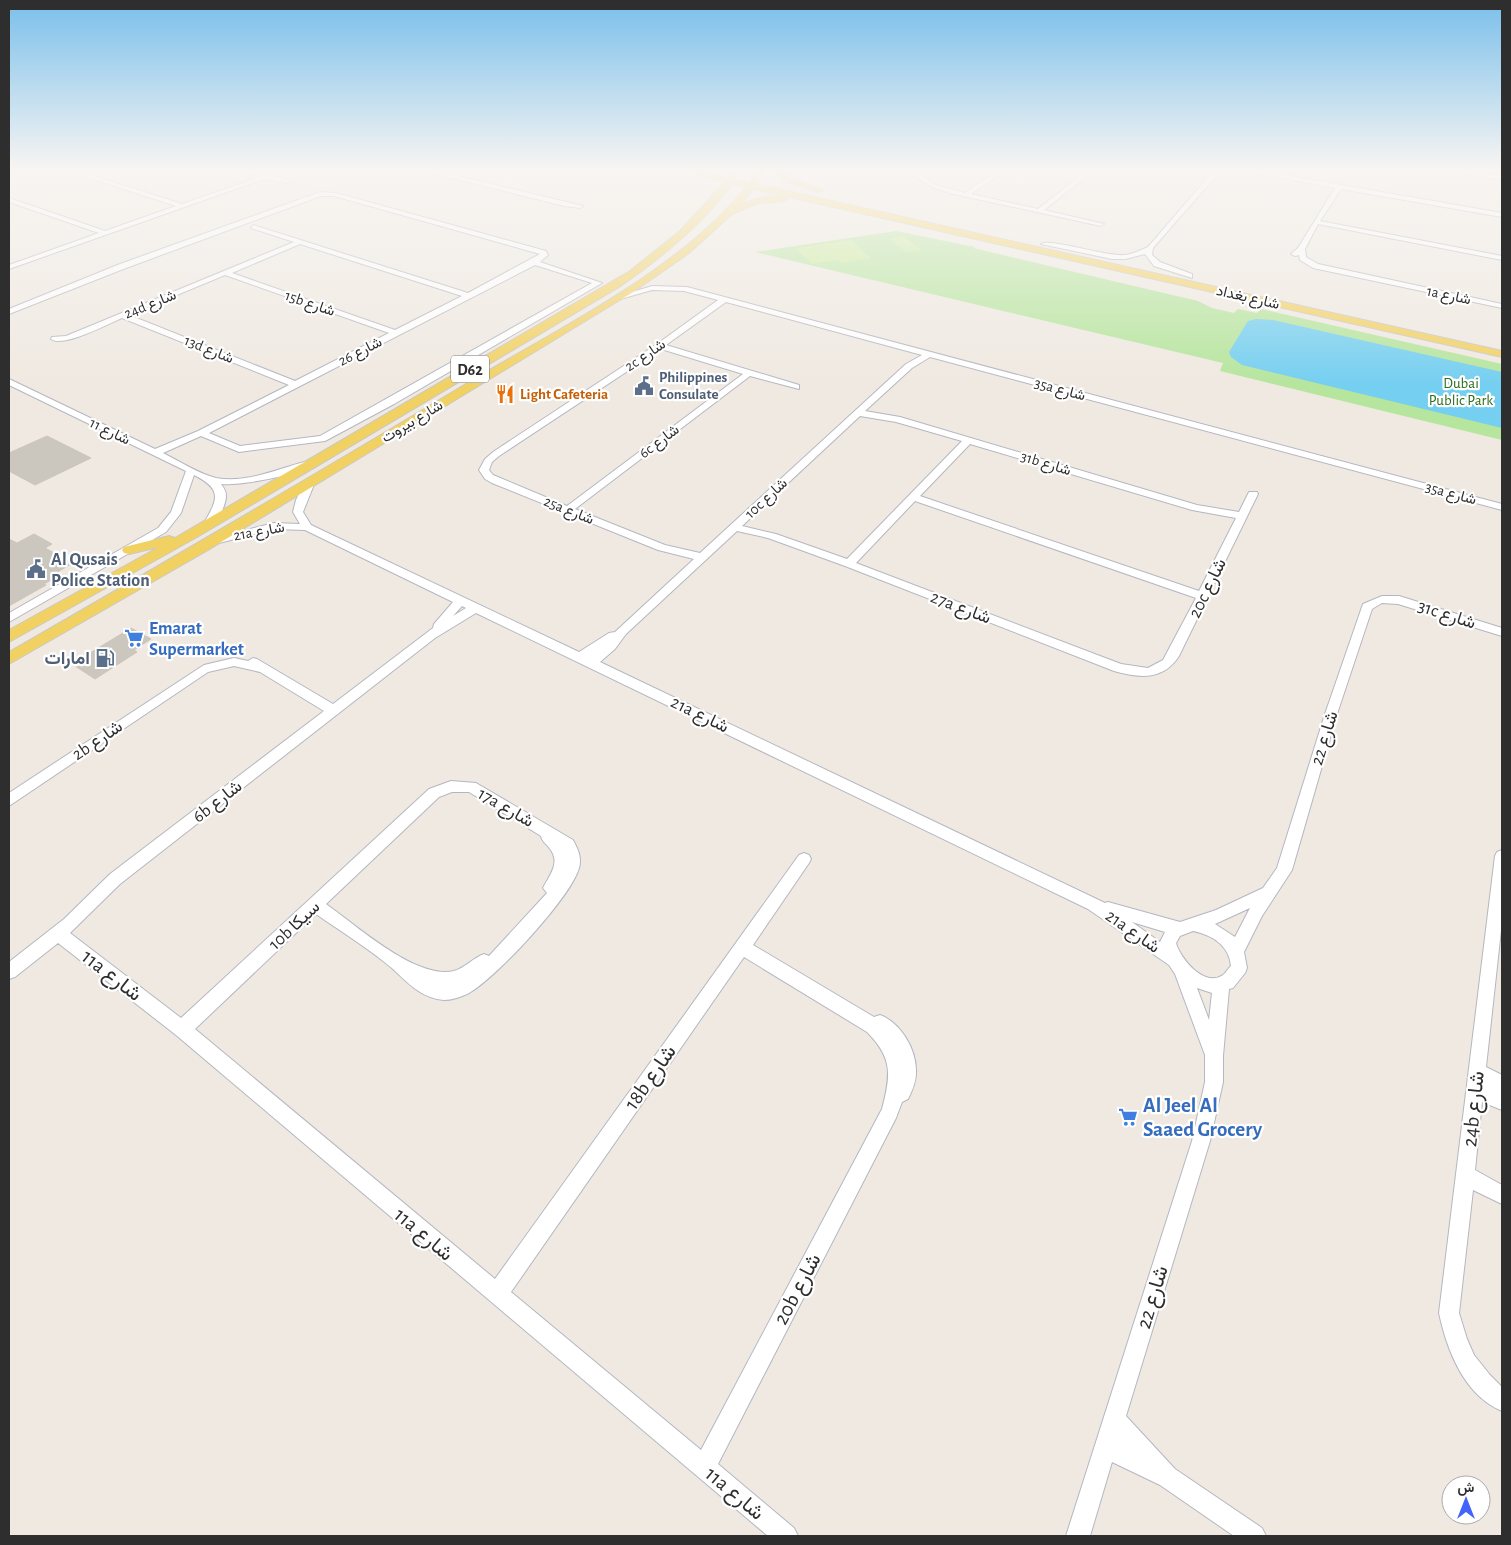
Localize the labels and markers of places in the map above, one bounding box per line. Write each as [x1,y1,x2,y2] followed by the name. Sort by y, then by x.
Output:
[659,370,727,402] place label: Philippines Consulate
[633,375,655,397] public building icon: Philippines Consulate
[494,383,516,405] restaurant icon: Light Cafeteria
[520,387,608,402] place label: Light Cafeteria
[51,551,150,590] place label: Al Qusais Police Station
[25,558,47,580] public building icon: Al Qusais Police Station
[149,620,244,659] place label: Emarat Supermarket
[123,627,145,649] supermarket icon: Emarat Supermarket
[94,647,116,669] fuel station icon: امارات
[45,650,90,669] place label: امارات
[1143,1095,1263,1140] place label: Al Jeel Al Saaed Grocery
[1117,1106,1139,1128] supermarket icon: Al Jeel Al Saaed Grocery

